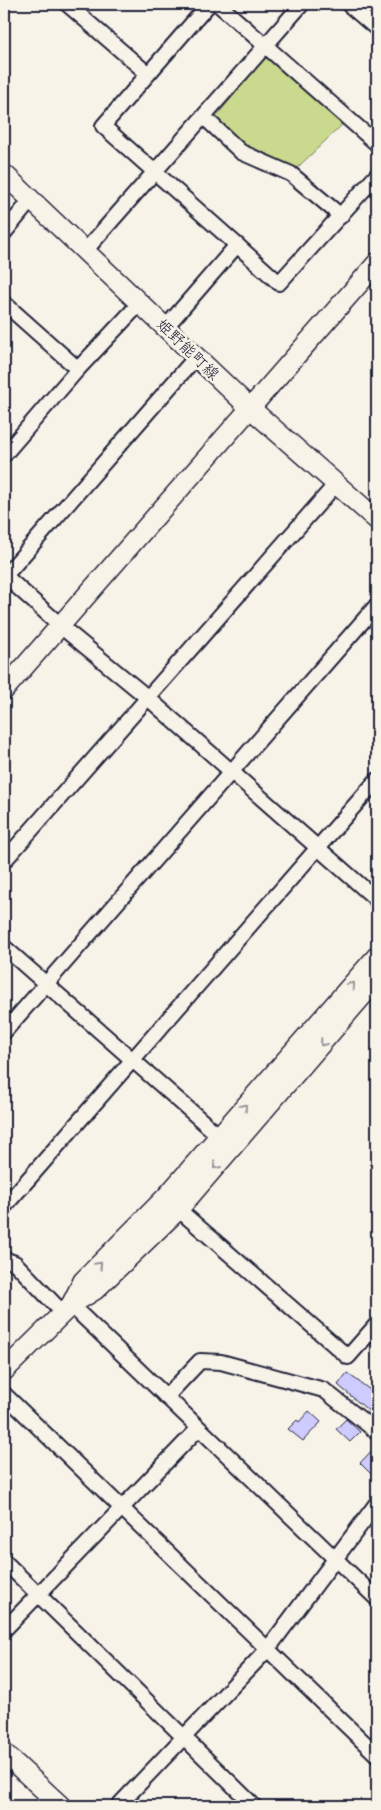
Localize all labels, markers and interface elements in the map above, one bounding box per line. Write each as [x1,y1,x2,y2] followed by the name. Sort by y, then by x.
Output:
[153,314,223,384] street label: 姫野能町線
[346,981,355,990] one-way arrow
[320,1037,328,1046] one-way arrow
[239,1103,248,1112] one-way arrow
[213,1160,222,1169] one-way arrow
[93,1262,102,1271] one-way arrow

